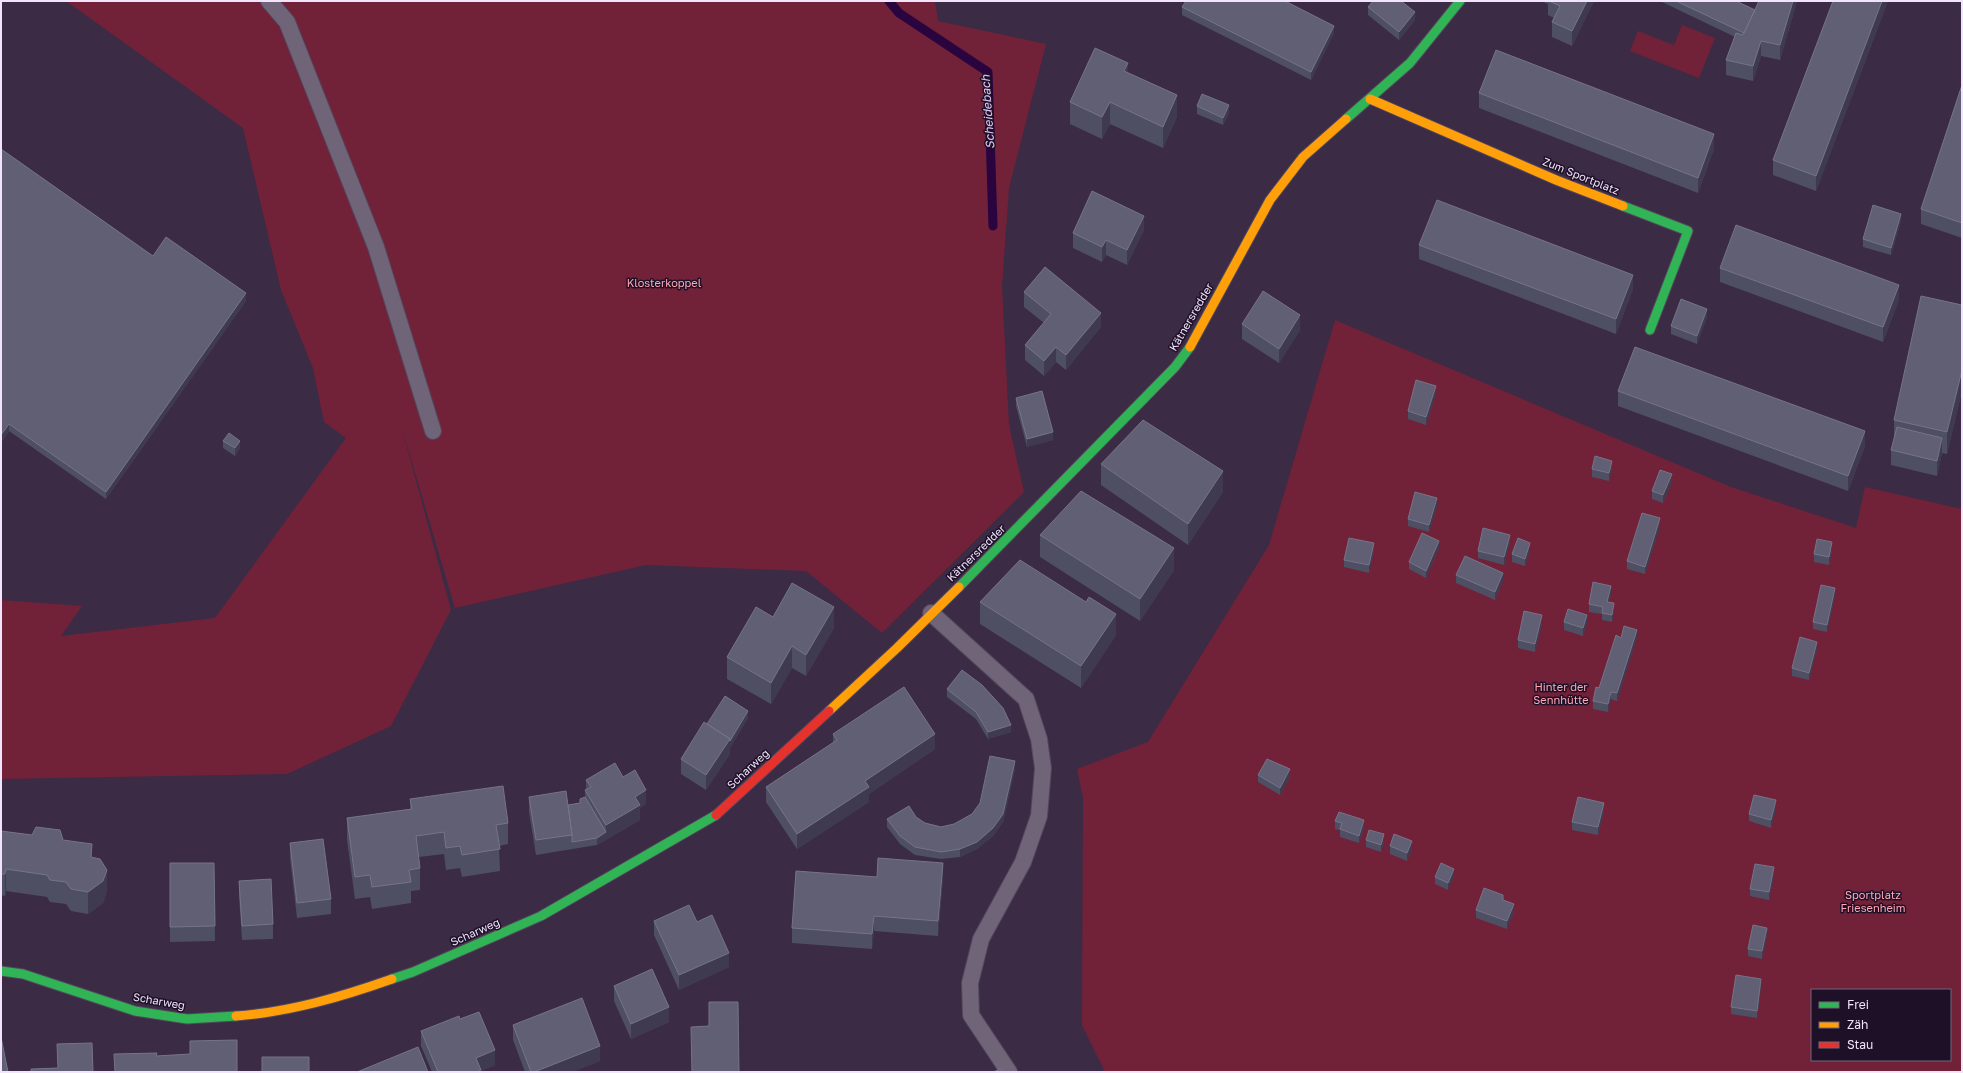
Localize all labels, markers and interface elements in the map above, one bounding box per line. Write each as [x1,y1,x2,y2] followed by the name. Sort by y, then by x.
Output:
[977,74,998,150] water label: Scheidebach
[1541,154,1622,197] street label: Zum Sportplatz
[627,276,702,289] park label: Klosterkoppel
[1166,280,1216,353] street label: Kätnersredder
[944,521,1008,584] street label: Kätnersredder
[1533,680,1589,706] park label: Hinter der Sennhütte
[724,746,771,791] street label: Scharweg
[1841,888,1905,914] park label: Sportplatz Friesenheim
[448,915,501,948] street label: Scharweg
[1811,989,1951,1061] legend
[132,990,186,1011] street label: Scharweg
[1847,997,1869,1012] text: Frei
[1847,1017,1868,1032] text: Zäh
[1847,1037,1873,1052] text: Stau

